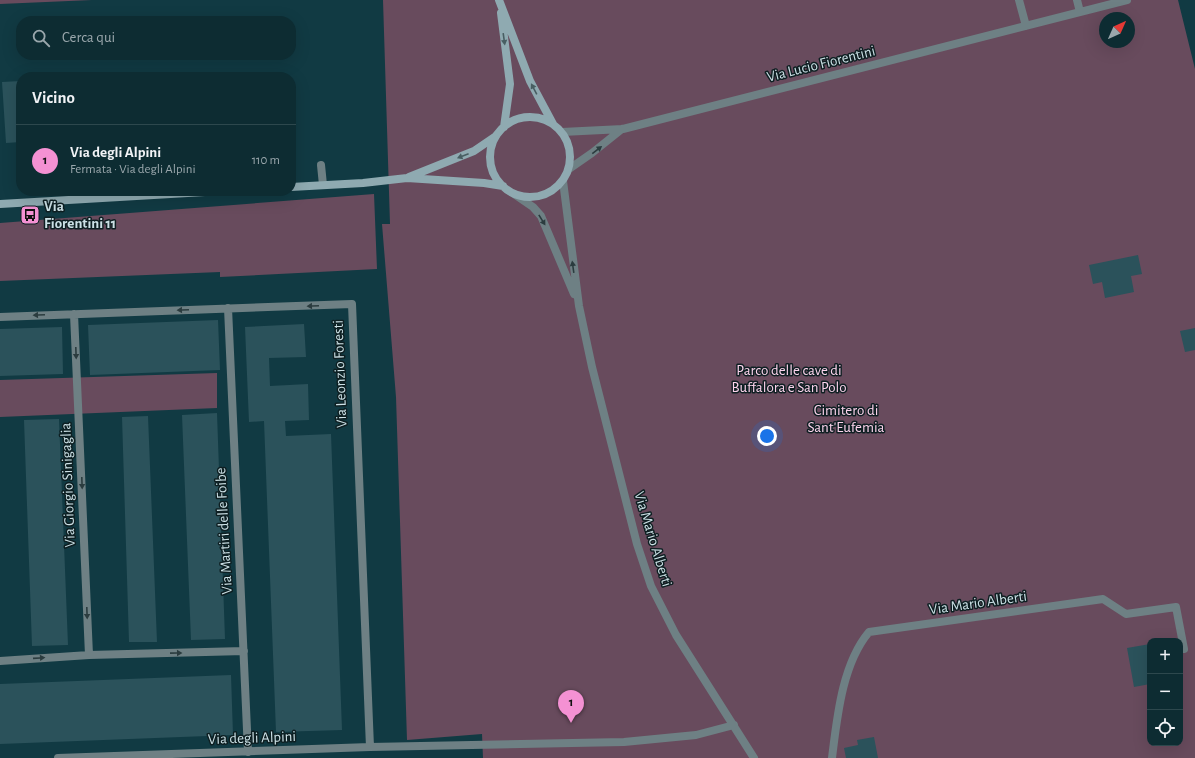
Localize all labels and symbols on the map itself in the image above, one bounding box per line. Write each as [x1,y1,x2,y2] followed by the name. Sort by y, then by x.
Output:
[1099,12,1135,48] north arrow
[501,33,507,45] one-way arrow
[765,43,877,85] street label: Via Lucio Fiorentini
[531,83,538,95] one-way arrow
[591,145,602,154] one-way arrow
[456,153,468,159] one-way arrow
[44,199,116,231] place label: Via Fiorentini 11
[19,204,41,226] bus stop icon: Via Fiorentini 11
[539,214,546,226] one-way arrow
[570,261,577,273] one-way arrow
[307,302,319,309] one-way arrow
[176,307,189,313] one-way arrow
[33,312,45,319] one-way arrow
[331,320,349,428] street label: Via Leonzio Foresti
[73,347,79,360] one-way arrow
[731,363,847,395] park label: Parco delle cave di Buffalora e San Polo
[807,403,885,435] park label: Cimitero di Sant'Eufemia
[58,422,78,548] street label: Via Giorgio Sinigaglia
[757,426,777,446] your location
[213,467,235,595] street label: Via Martiri delle Foibe
[78,477,85,489] one-way arrow
[631,490,675,588] street label: Via Mario Alberti
[928,589,1028,617] street label: Via Mario Alberti
[84,607,90,620] one-way arrow
[170,650,183,656] one-way arrow
[33,655,45,662] one-way arrow
[558,690,584,723] pin: 1
[208,729,296,747] street label: Via degli Alpini

